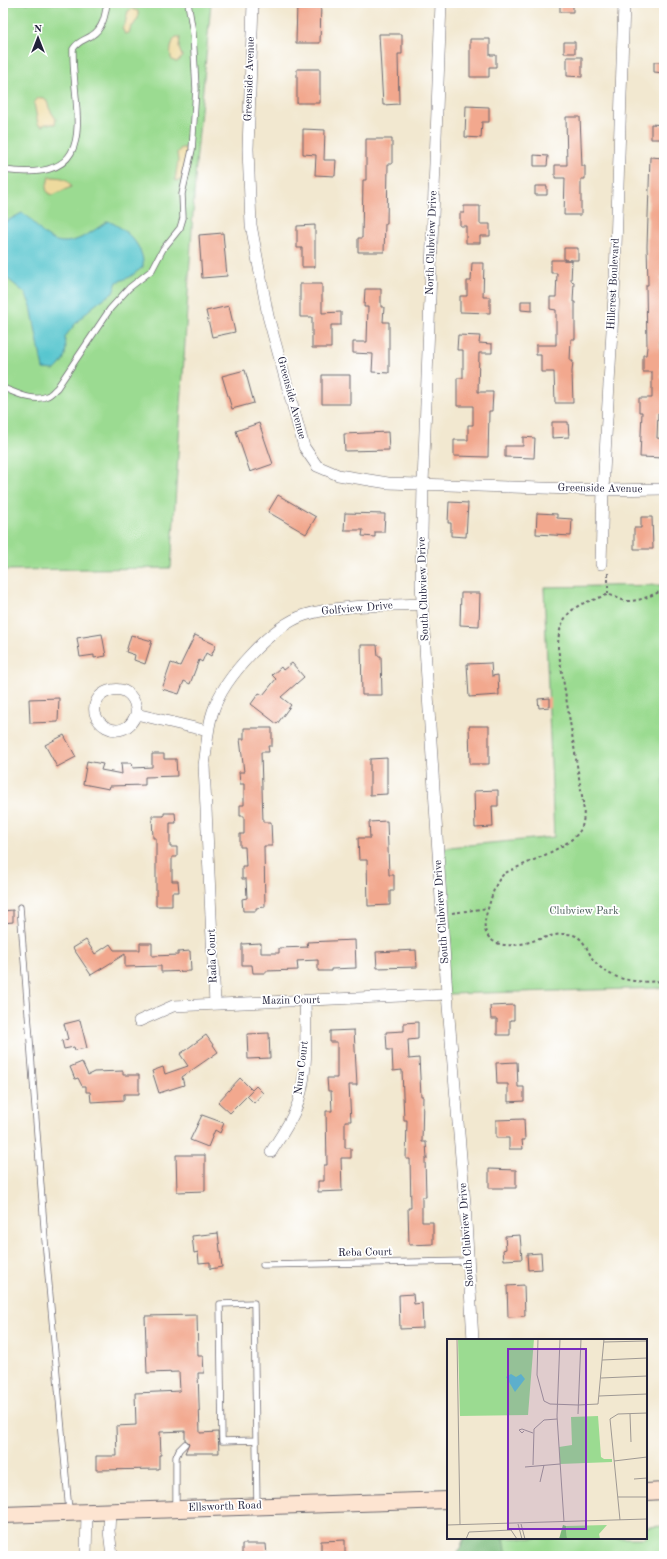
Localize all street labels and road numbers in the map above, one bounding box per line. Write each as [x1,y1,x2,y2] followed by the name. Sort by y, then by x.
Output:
[243,36,257,122] street label: Greenside Avenue
[425,191,439,295] street label: North Clubview Drive
[606,238,622,330] street label: Hillcrest Boulevard
[275,355,307,441] street label: Greenside Avenue
[557,483,643,495] street label: Greenside Avenue
[417,537,431,641] street label: South Clubview Drive
[321,600,393,618] street label: Golfview Drive
[433,860,451,964] street label: South Clubview Drive
[207,928,219,983] street label: Rada Court
[262,995,321,1007] street label: Mazin Court
[293,1040,311,1096] street label: Nura Court
[458,1183,476,1287] street label: South Clubview Drive
[338,1247,392,1259] street label: Reba Court
[188,1500,262,1514] street label: Ellsworth Road

